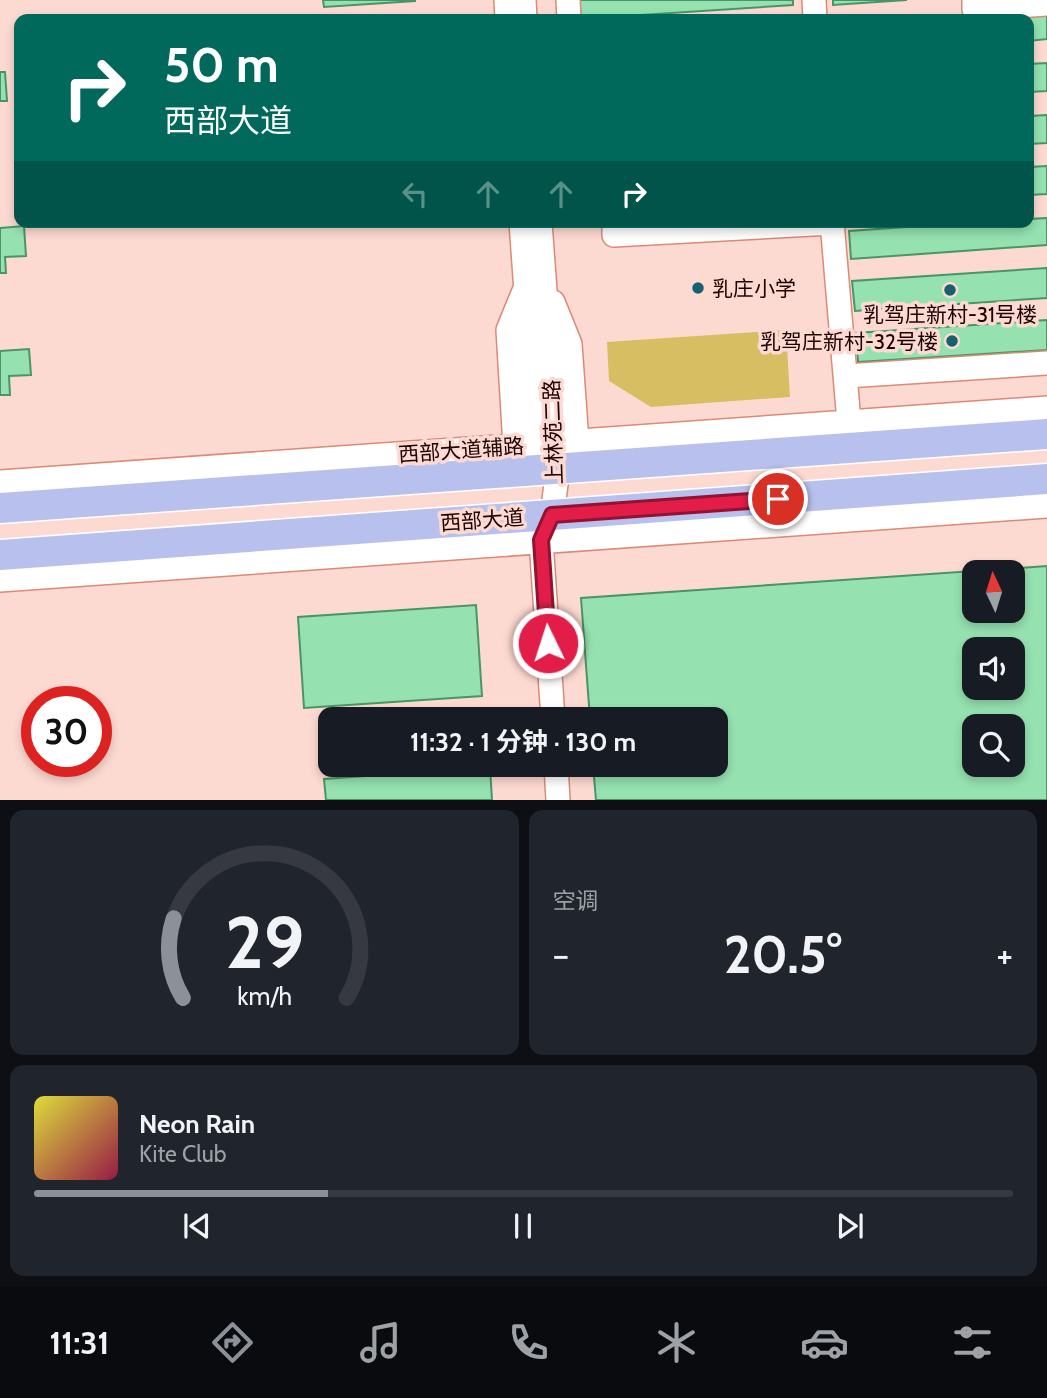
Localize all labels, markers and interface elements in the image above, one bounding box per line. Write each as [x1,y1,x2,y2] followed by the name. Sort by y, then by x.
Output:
[164,35,279,94] text: 50 m
[49,42,140,133] icon: right
[164,101,292,140] text: 西部大道
[396,175,434,213] icon: left
[469,175,507,213] icon: ahead
[542,175,580,213] icon: ahead
[615,175,653,213] icon: right
[712,276,796,301] place label: 乳庄小学
[690,280,706,296] marker: 乳庄小学
[942,282,958,298] marker: 乳驾庄新村-31号楼
[863,302,1037,327] place label: 乳驾庄新村-31号楼
[760,329,938,354] place label: 乳驾庄新村-32号楼
[944,333,960,349] marker: 乳驾庄新村-32号楼
[539,379,567,485] street label: 上林苑二路
[397,433,525,467] street label: 西部大道辅路
[748,469,808,529] pin
[759,480,797,518] icon: arrive
[439,505,525,535] street label: 西部大道
[962,560,1026,623] north arrow
[962,560,1025,777] map controls
[511,606,585,680] position arrow
[962,637,1025,700] button: sound
[21,686,112,777] speed limit sign: 30
[962,714,1025,777] button: search
[410,726,636,758] text: 11:32 · 1 分钟 · 130 m
[553,887,599,915] text: 空调
[225,899,304,987] text: 29
[724,923,842,986] text: 20.5°
[553,931,569,978] text: −
[996,931,1013,978] text: +
[237,981,292,1011] text: km/h
[139,1108,255,1140] text: Neon Rain
[139,1140,226,1168] text: Kite Club
[178,1207,216,1245] icon: previous
[504,1207,542,1245] icon: pause
[831,1207,869,1245] icon: next
[208,1318,257,1367] icon: directions
[356,1318,405,1367] icon: music
[504,1318,553,1367] icon: phone
[652,1318,701,1367] icon: climate
[800,1318,849,1367] icon: car
[948,1318,997,1367] icon: filters
[50,1323,109,1362] text: 11:31

